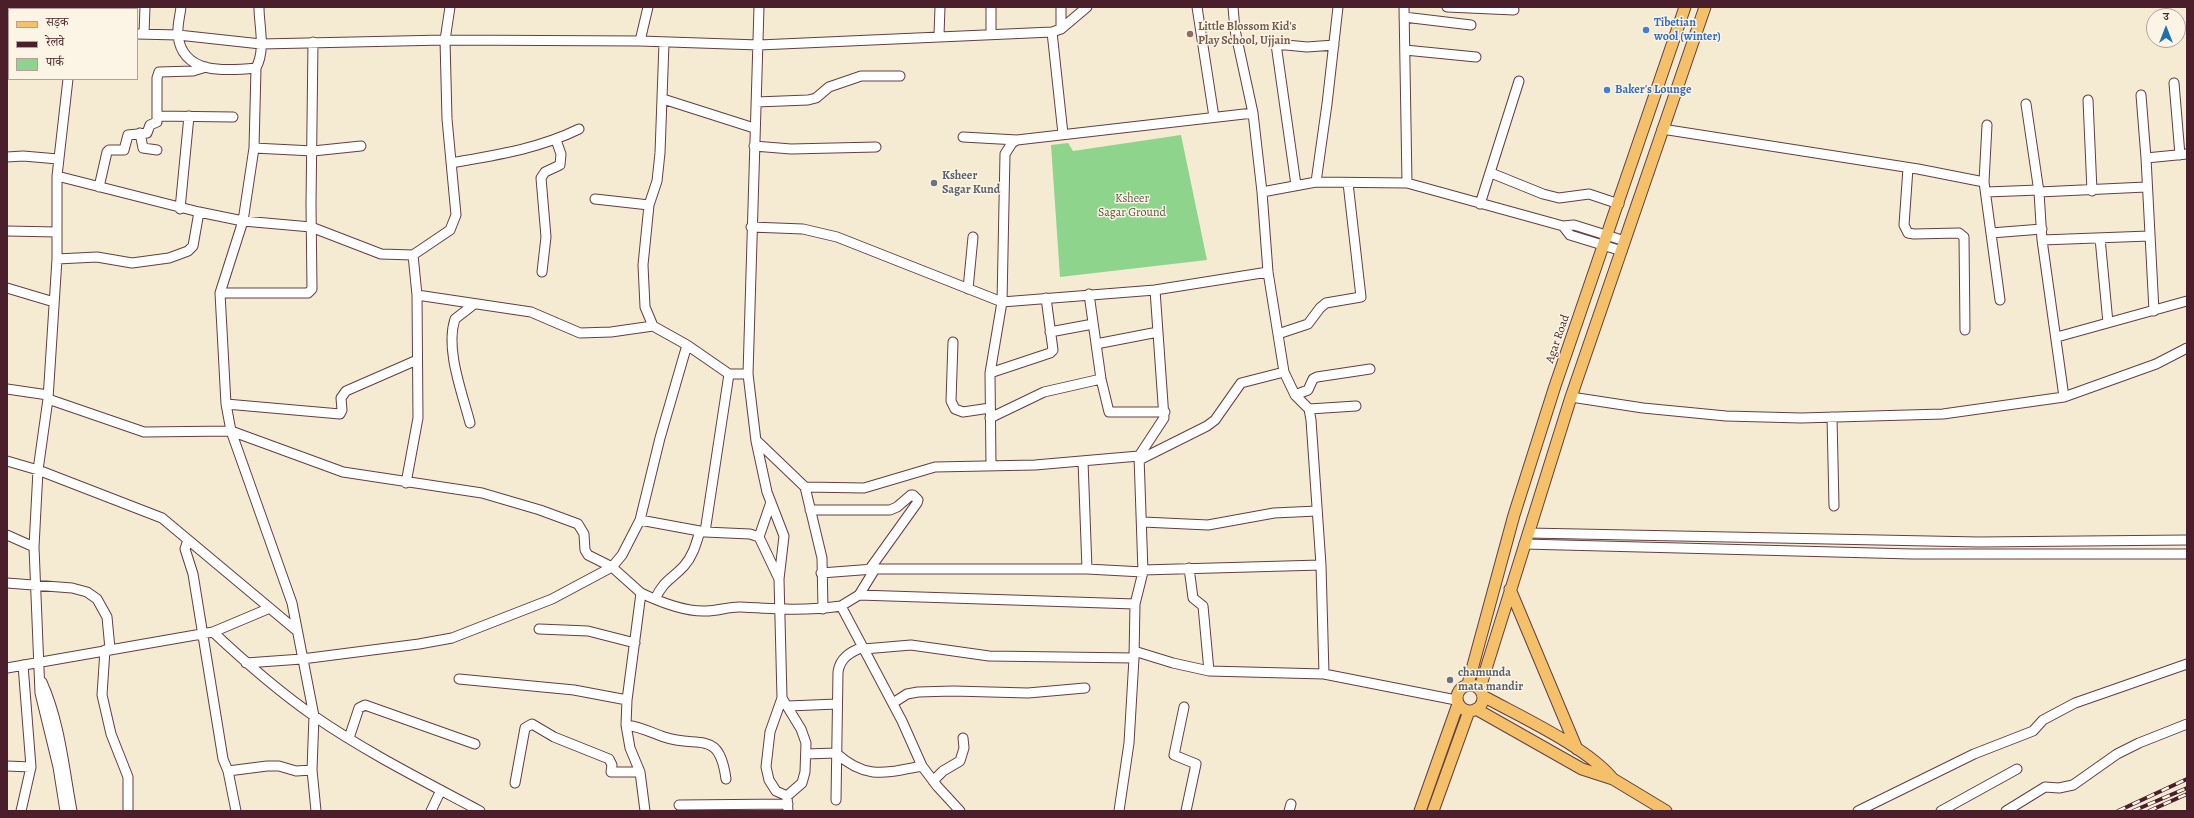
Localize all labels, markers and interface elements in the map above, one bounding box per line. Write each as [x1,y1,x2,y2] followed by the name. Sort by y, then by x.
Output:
[8,8,138,80] legend
[2146,8,2186,48] north arrow
[2163,9,2169,24] text: उ
[46,14,69,30] text: सड़क
[1654,16,1721,44] place label: Tibetian wool (winter)
[1198,20,1296,48] place label: Little Blossom Kid's Play School, Ujjain
[1641,25,1651,35] marker: Tibetian wool (winter)
[1185,29,1195,39] marker: Little Blossom Kid's Play School, Ujjain
[46,34,64,50] text: रेलवे
[46,54,64,70] text: पार्क
[1615,83,1691,97] place label: Baker's Lounge
[1602,85,1612,95] marker: Baker's Lounge
[942,169,1000,197] place label: Ksheer Sagar Kund
[929,178,939,188] marker: Ksheer Sagar Kund
[1098,192,1166,220] park label: Ksheer Sagar Ground
[1543,313,1573,365] street label: Agar Road
[1458,666,1523,694] place label: chamunda mata mandir
[1445,675,1455,685] marker: chamunda mata mandir

